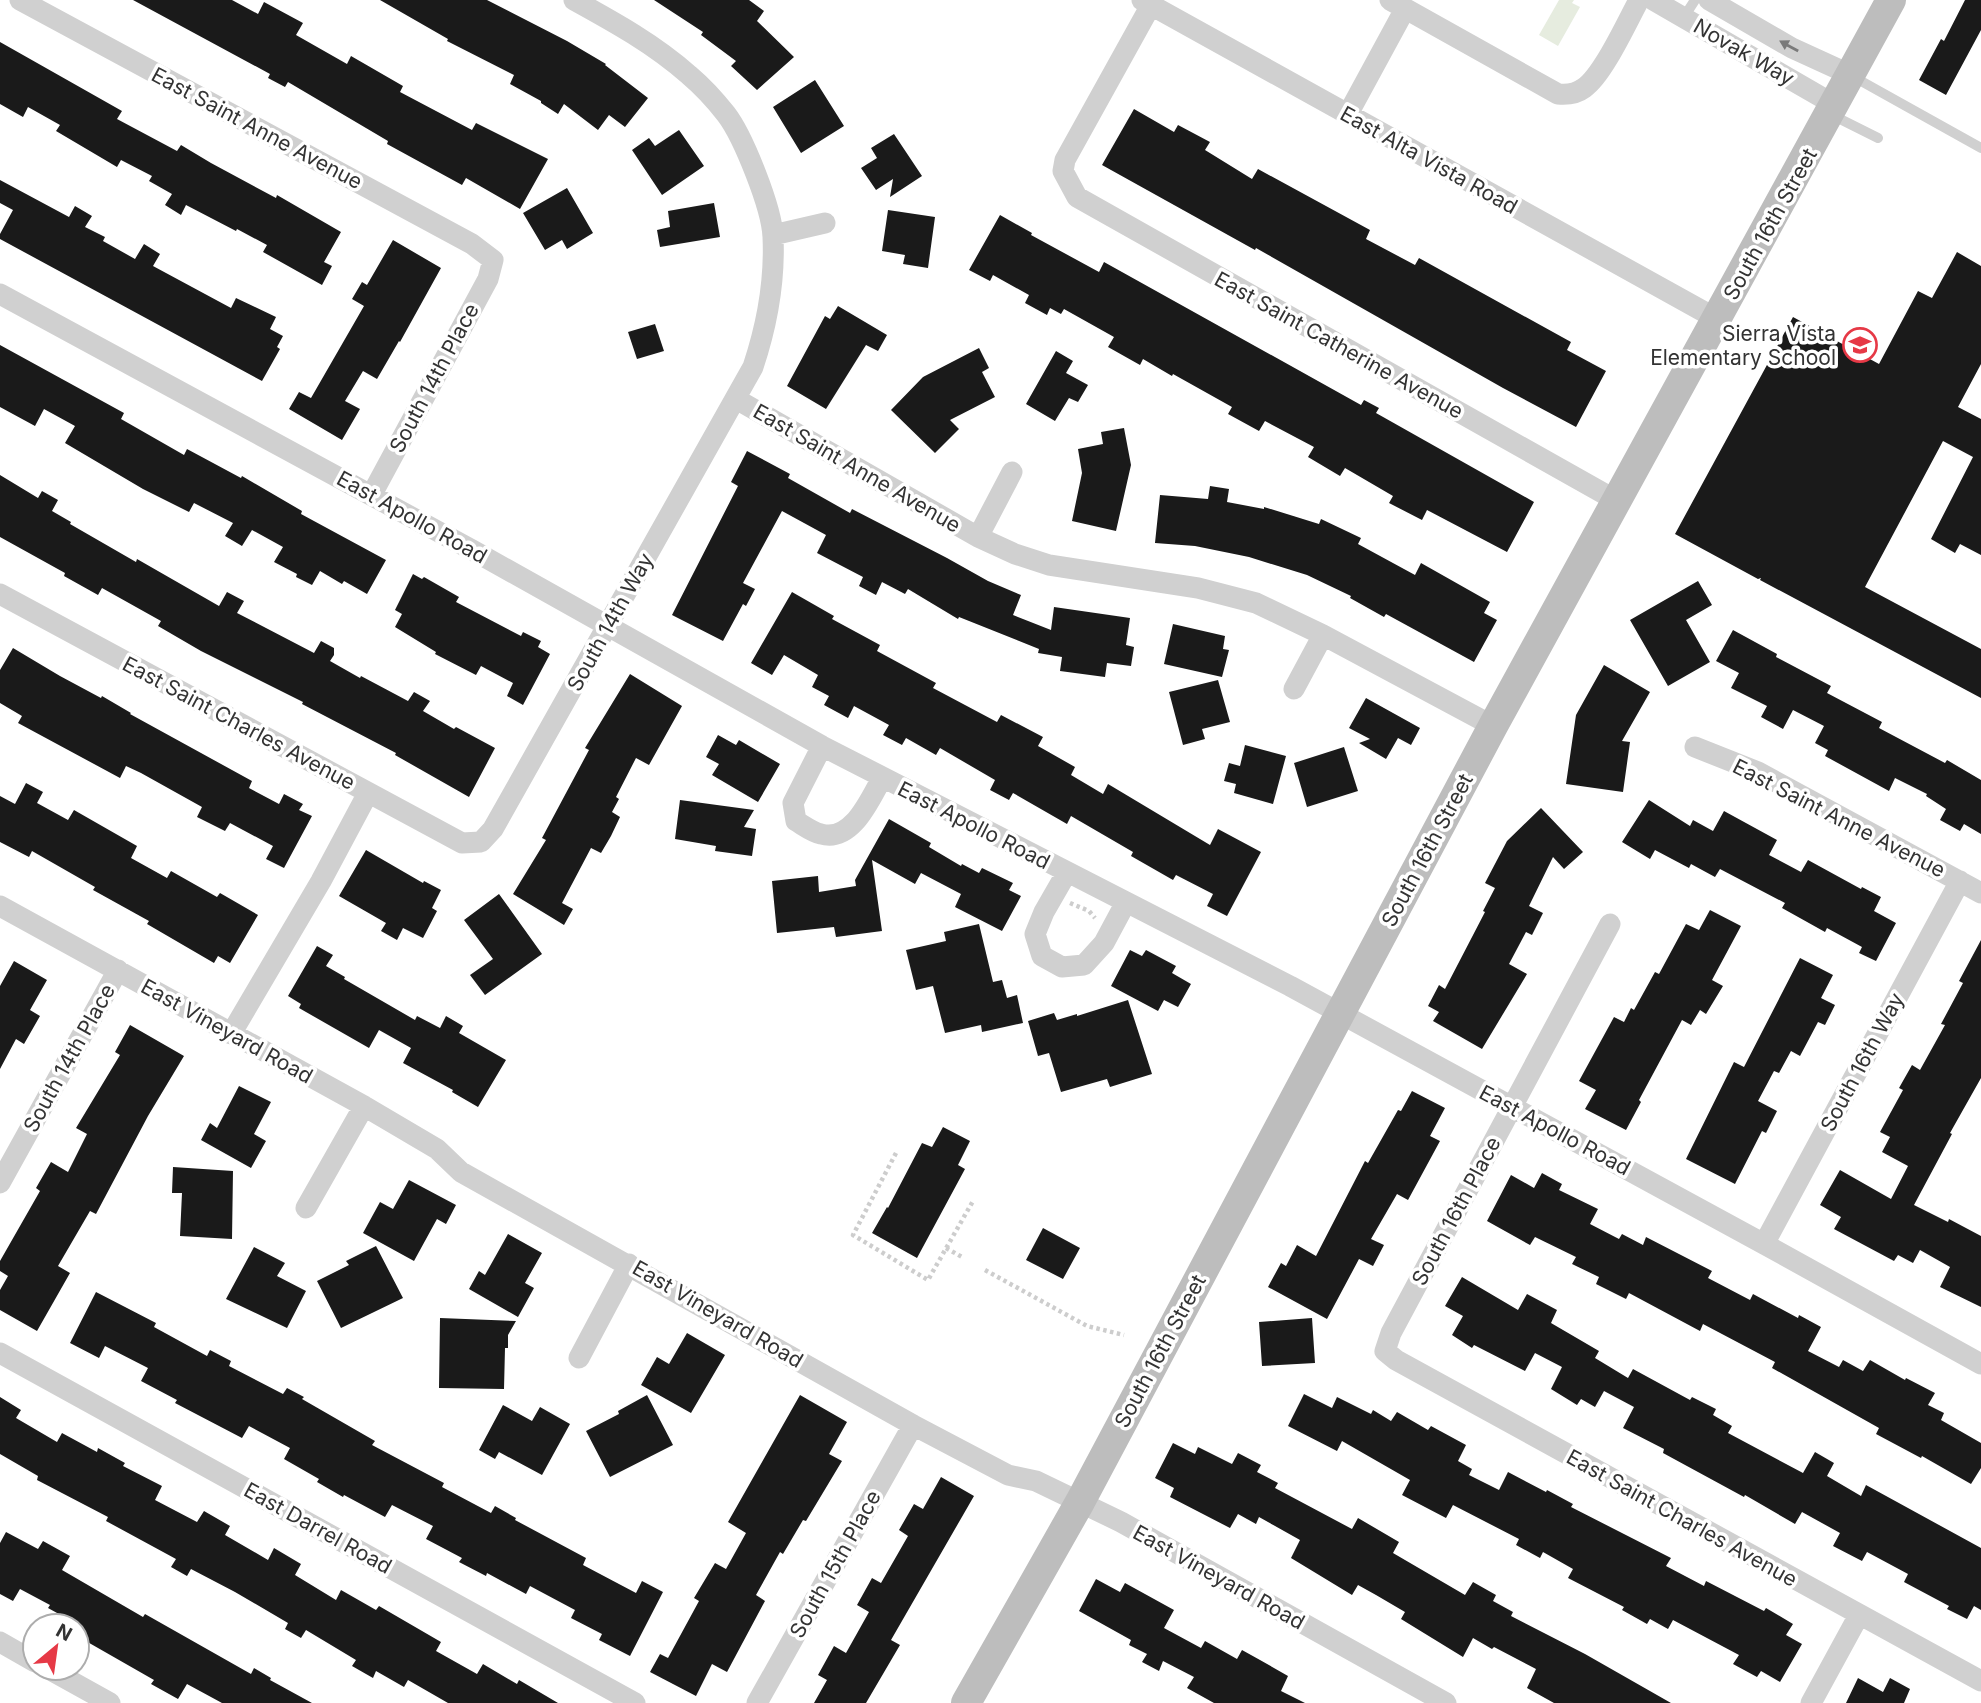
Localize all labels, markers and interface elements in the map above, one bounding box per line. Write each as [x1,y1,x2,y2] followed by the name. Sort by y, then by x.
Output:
[1689,13,1799,91] street label: Novak Way
[1779,40,1799,52] one-way arrow
[147,62,367,194] street label: East Saint Anne Avenue
[1336,101,1522,219] street label: East Alta Vista Road
[1718,144,1822,304] street label: South 16th Street
[1210,266,1468,424] street label: East Saint Catherine Avenue
[384,299,484,457] street label: South 14th Place
[1650,321,1836,370] place label: Sierra Vista Elementary School
[1841,326,1879,364] school or university icon: Sierra Vista Elementary School
[749,398,965,538] street label: East Saint Anne Avenue
[333,465,491,569] street label: East Apollo Road
[562,548,658,695] street label: South 14th Way
[118,651,360,795] street label: East Saint Charles Avenue
[1729,754,1949,882] street label: East Saint Anne Avenue
[1376,769,1478,931] street label: South 16th Street
[894,776,1054,874] street label: East Apollo Road
[137,973,317,1089] street label: East Vineyard Road
[18,980,120,1136] street label: South 14th Place
[1815,988,1909,1136] street label: South 16th Way
[1475,1080,1635,1180] street label: East Apollo Road
[1406,1132,1506,1290] street label: South 16th Place
[628,1255,808,1373] street label: East Vineyard Road
[1109,1270,1211,1432] street label: South 16th Street
[1562,1444,1802,1592] street label: East Saint Charles Avenue
[240,1477,396,1579] street label: East Darrel Road
[784,1486,886,1642] street label: South 15th Place
[1129,1519,1309,1635] street label: East Vineyard Road
[21,1612,91,1682] north arrow
[52,1619,76,1646] text: N

